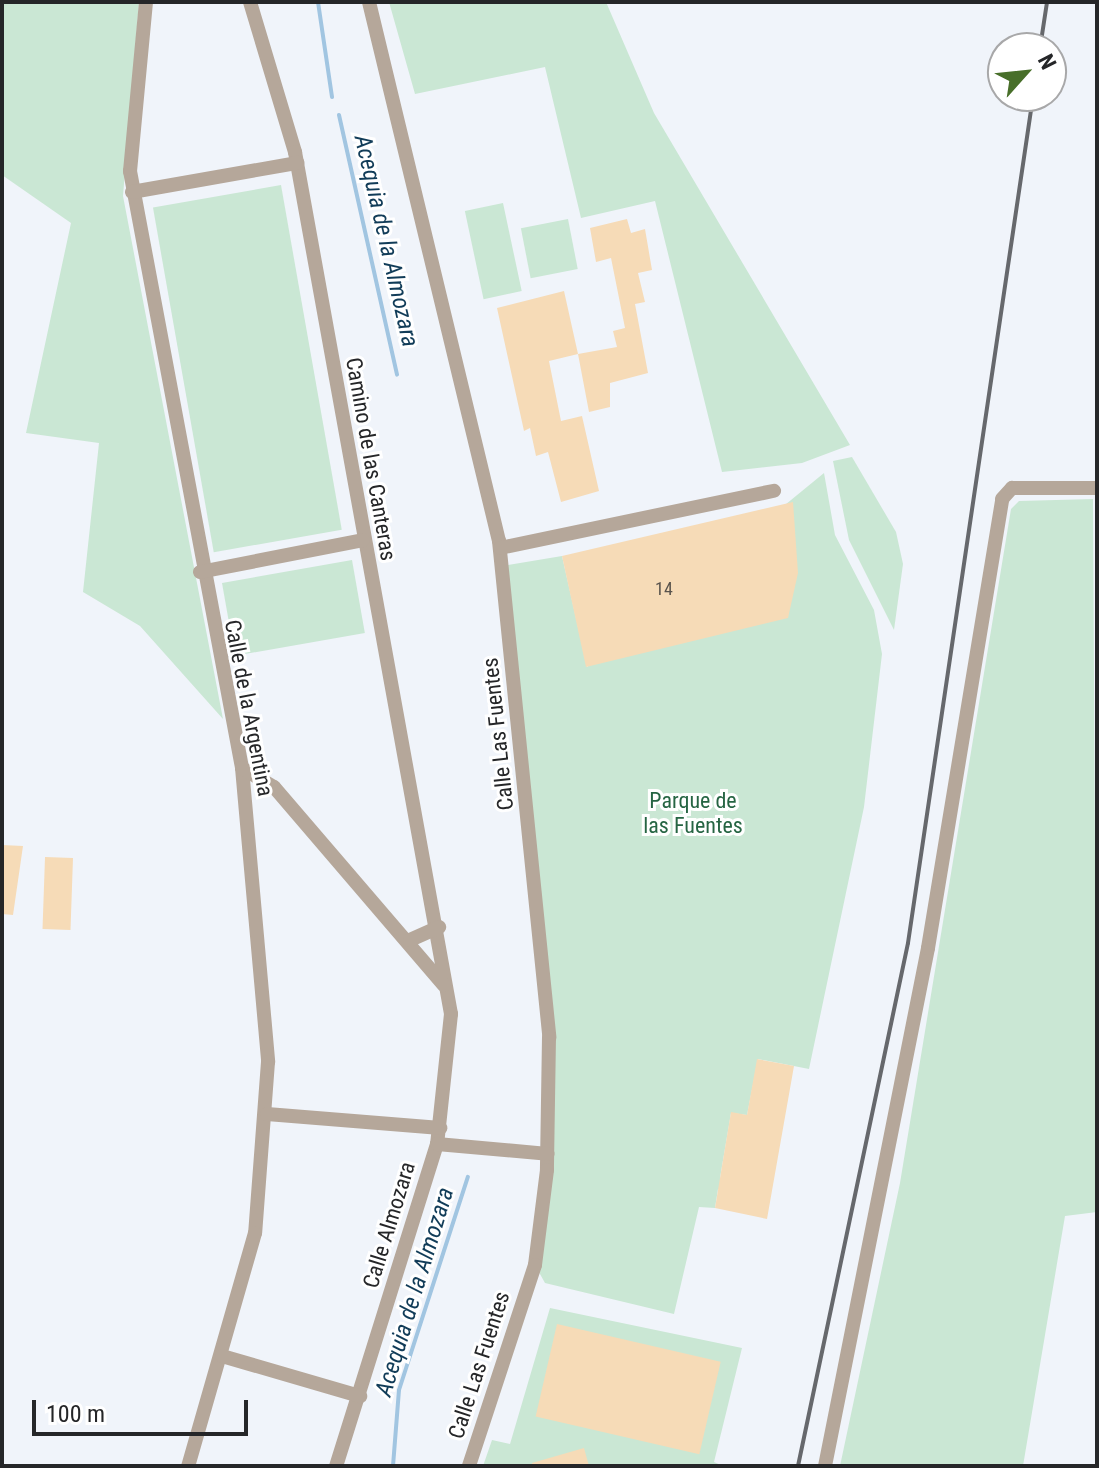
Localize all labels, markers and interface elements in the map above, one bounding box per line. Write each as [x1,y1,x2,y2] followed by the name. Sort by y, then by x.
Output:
[987,32,1067,112] north arrow
[1033,50,1061,73] text: N
[348,132,424,350] water label: Acequia de la Almozara
[340,355,402,563] street label: Camino de las Canteras
[655,578,673,600] house number: 14
[219,618,279,798] street label: Calle de la Argentina
[477,656,519,812] street label: Calle Las Fuentes
[643,787,743,838] park label: Parque de las Fuentes
[357,1159,421,1291] street label: Calle Almozara
[370,1184,460,1400] water label: Acequia de la Almozara
[443,1288,515,1442] street label: Calle Las Fuentes
[36,1384,252,1434] scale bar
[46,1400,105,1428] text: 100 m

